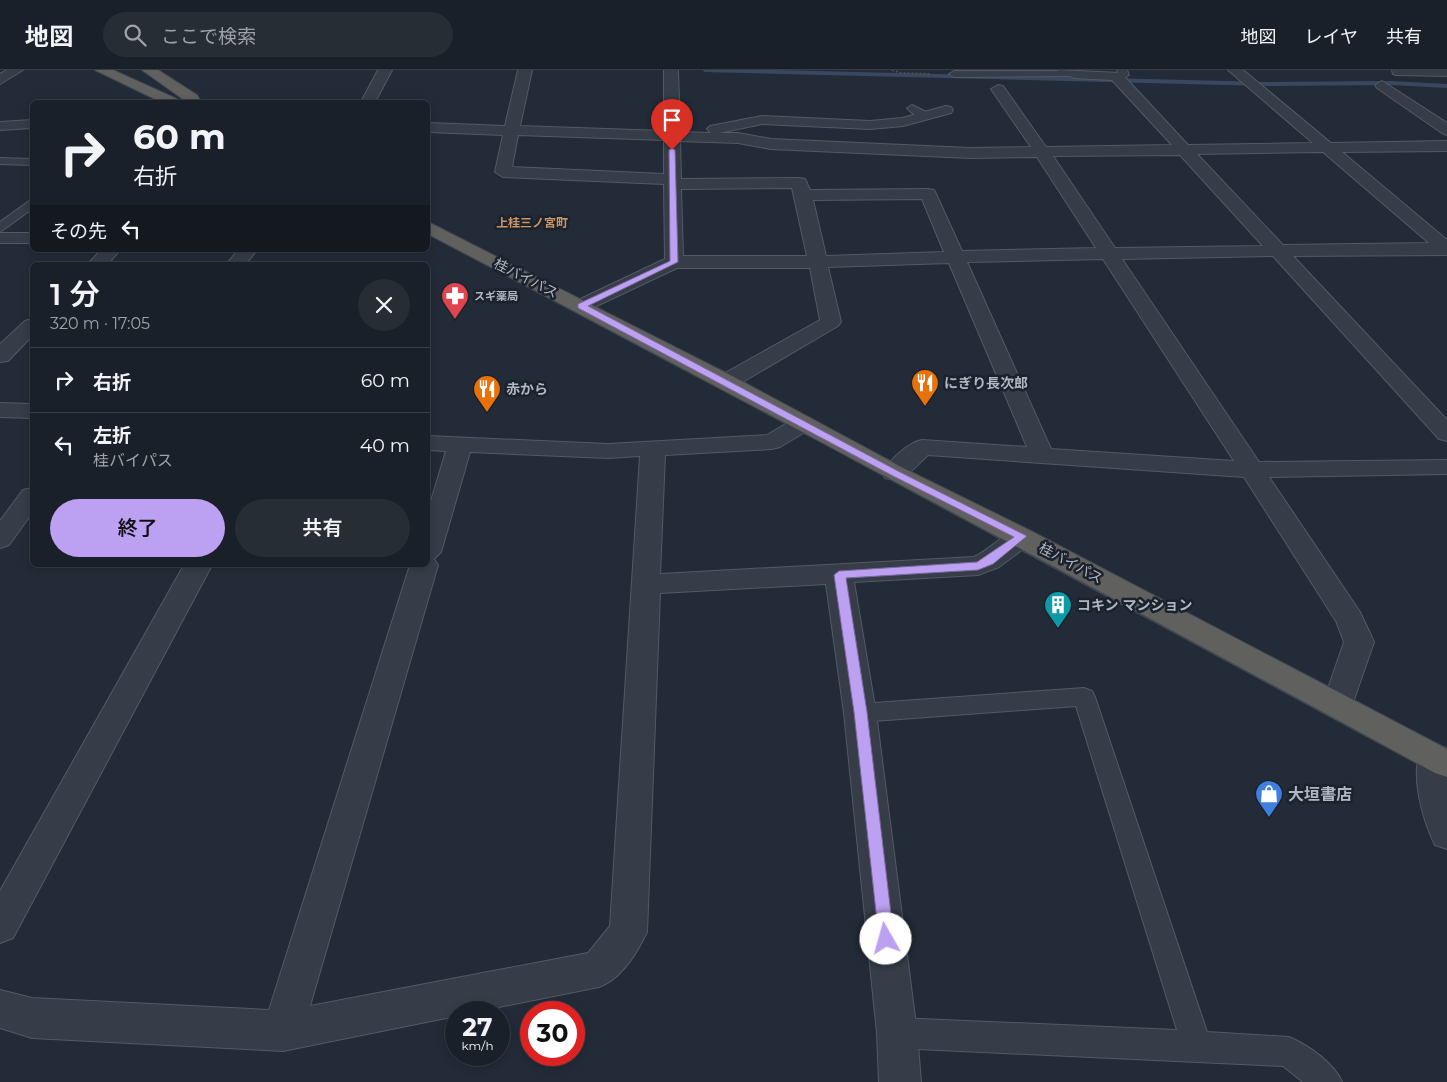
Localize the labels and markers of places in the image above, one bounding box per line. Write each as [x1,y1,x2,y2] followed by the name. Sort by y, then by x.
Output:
[651,99,693,150] pin
[440,281,470,320] pharmacy icon: スギ薬局
[474,289,518,303] place label: スギ薬局
[910,368,940,407] restaurant icon: にぎり長次郎
[472,374,502,413] restaurant icon: 赤から
[944,374,1028,392] place label: にぎり長次郎
[506,380,548,398] place label: 赤から
[1043,590,1073,629] building icon: コキン マンション
[1077,596,1193,614] place label: コキン マンション
[1254,779,1284,818] shop icon: 大垣書店
[1288,785,1352,804] place label: 大垣書店

